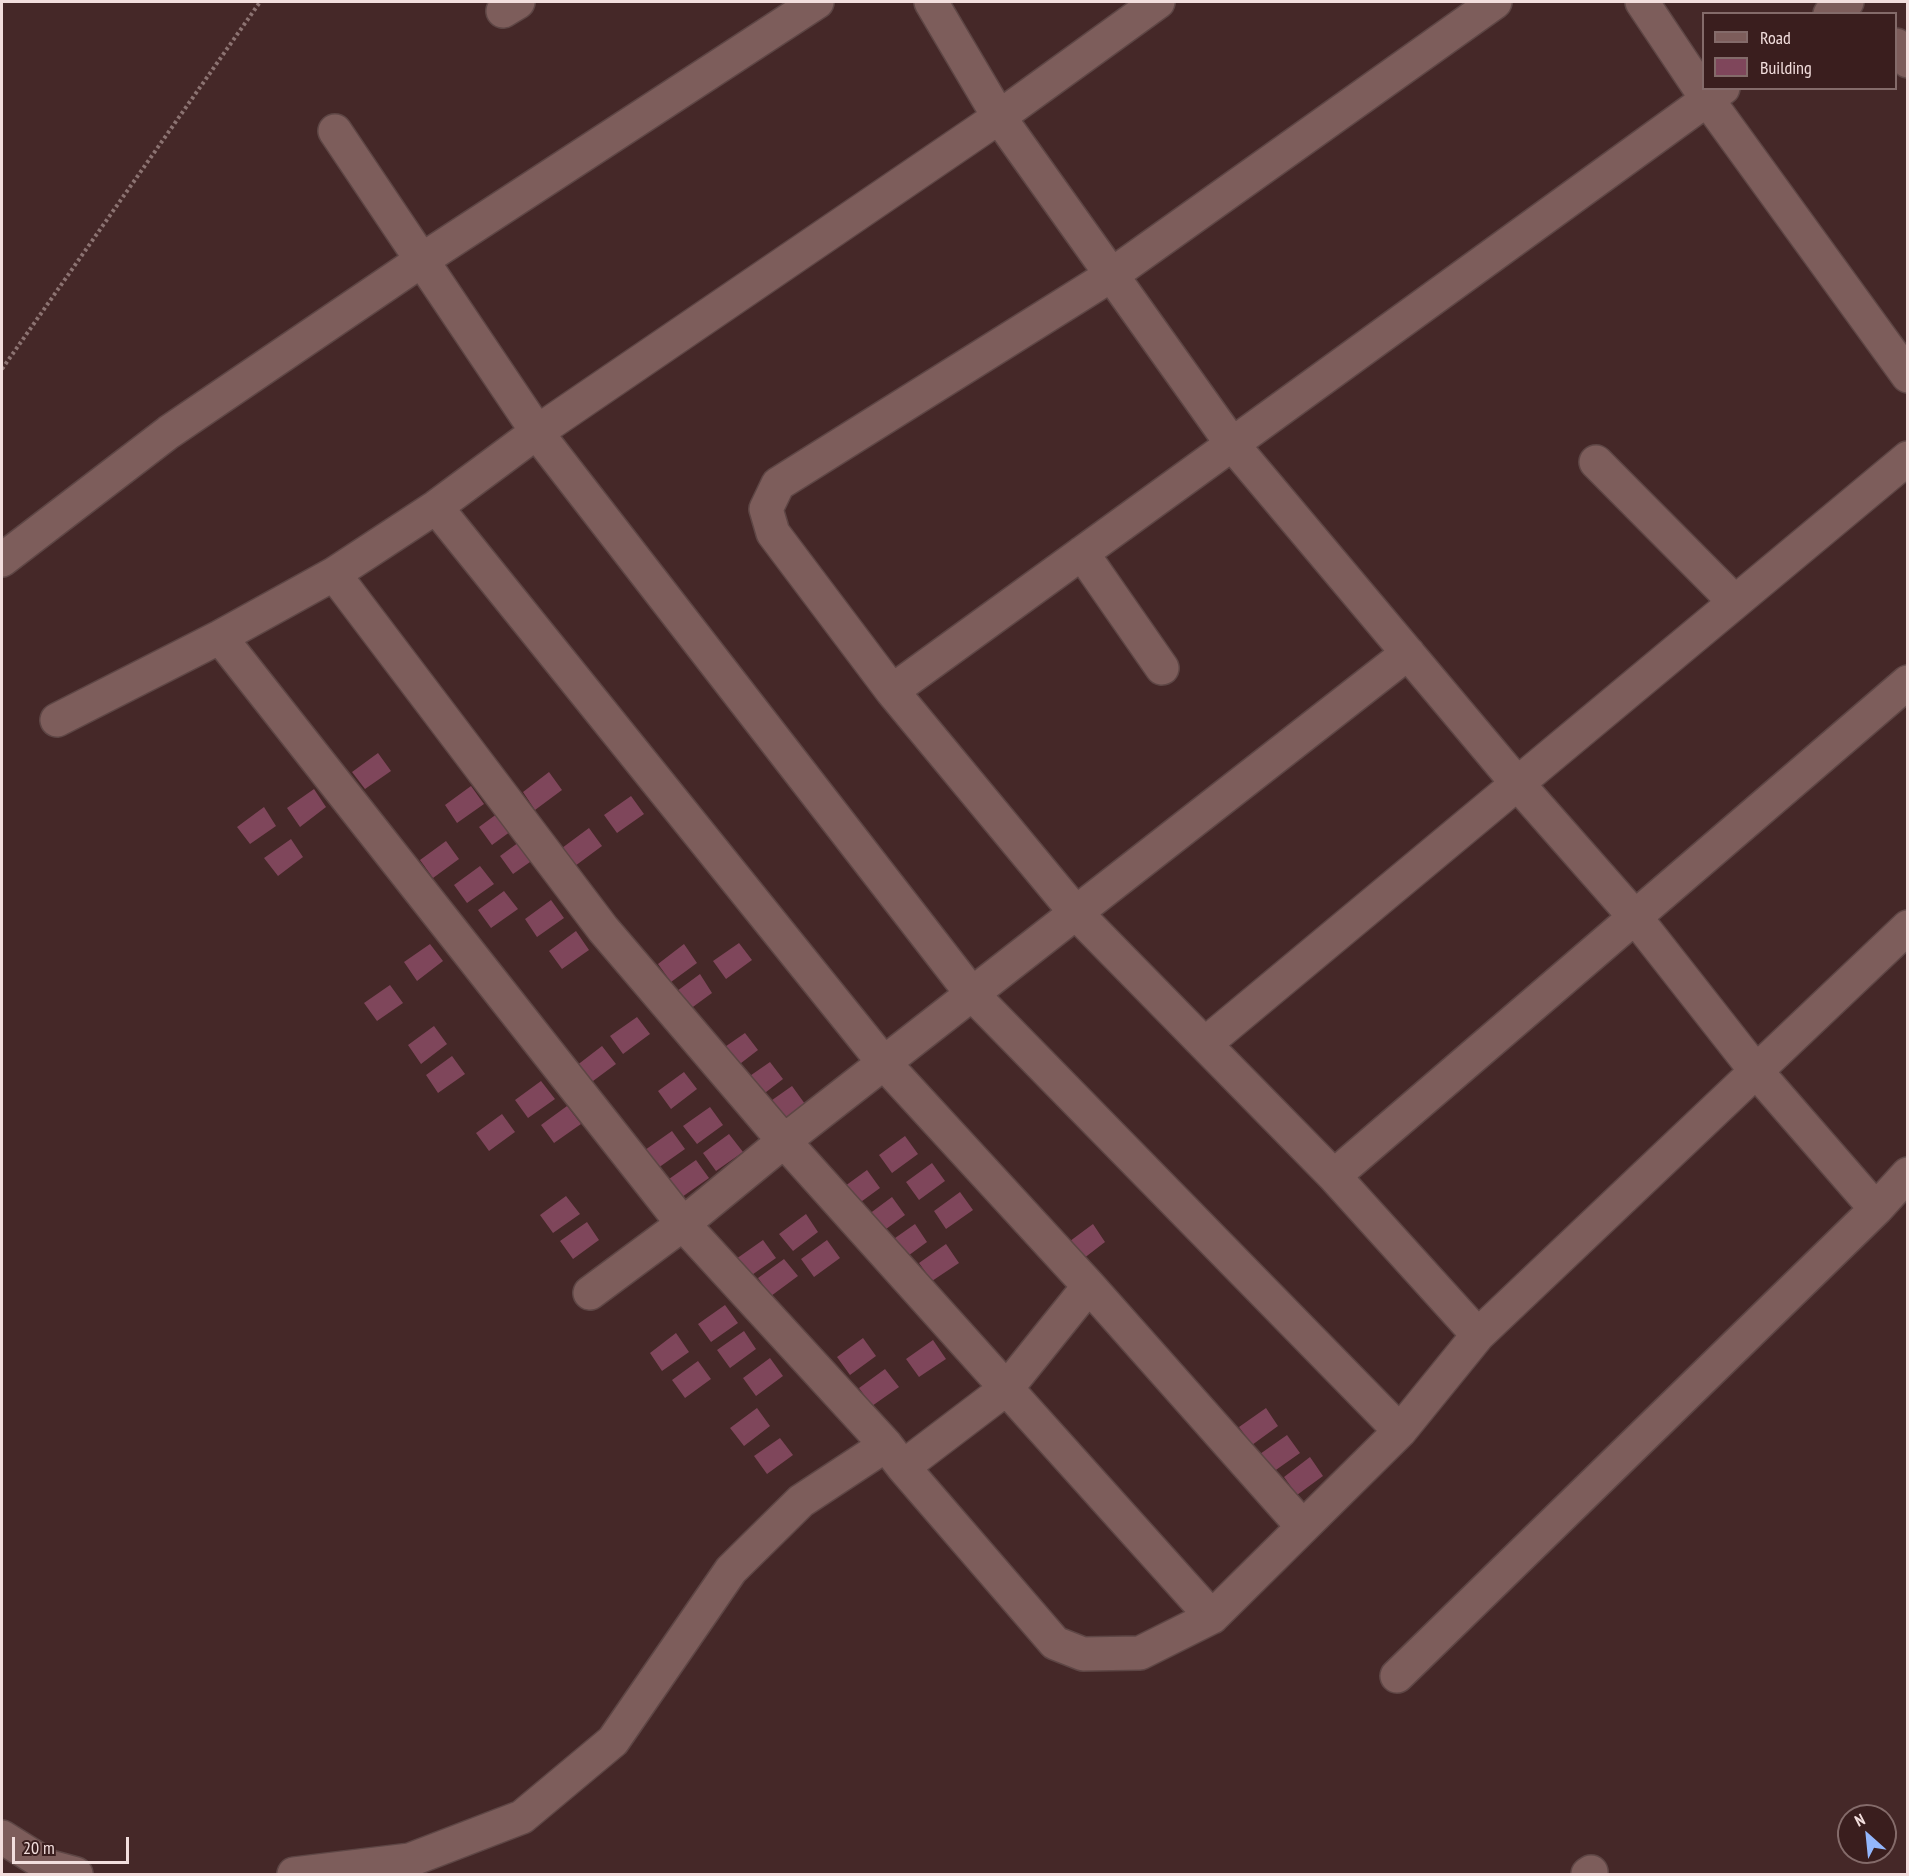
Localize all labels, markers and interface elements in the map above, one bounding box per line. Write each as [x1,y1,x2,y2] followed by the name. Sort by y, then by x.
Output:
[1702,12,1897,90] legend
[1760,26,1791,49] text: Road
[1760,56,1812,79] text: Building
[1837,1804,1897,1864] north arrow
[1851,1809,1868,1831] text: N
[15,1825,132,1863] scale bar
[23,1836,55,1859] text: 20 m

